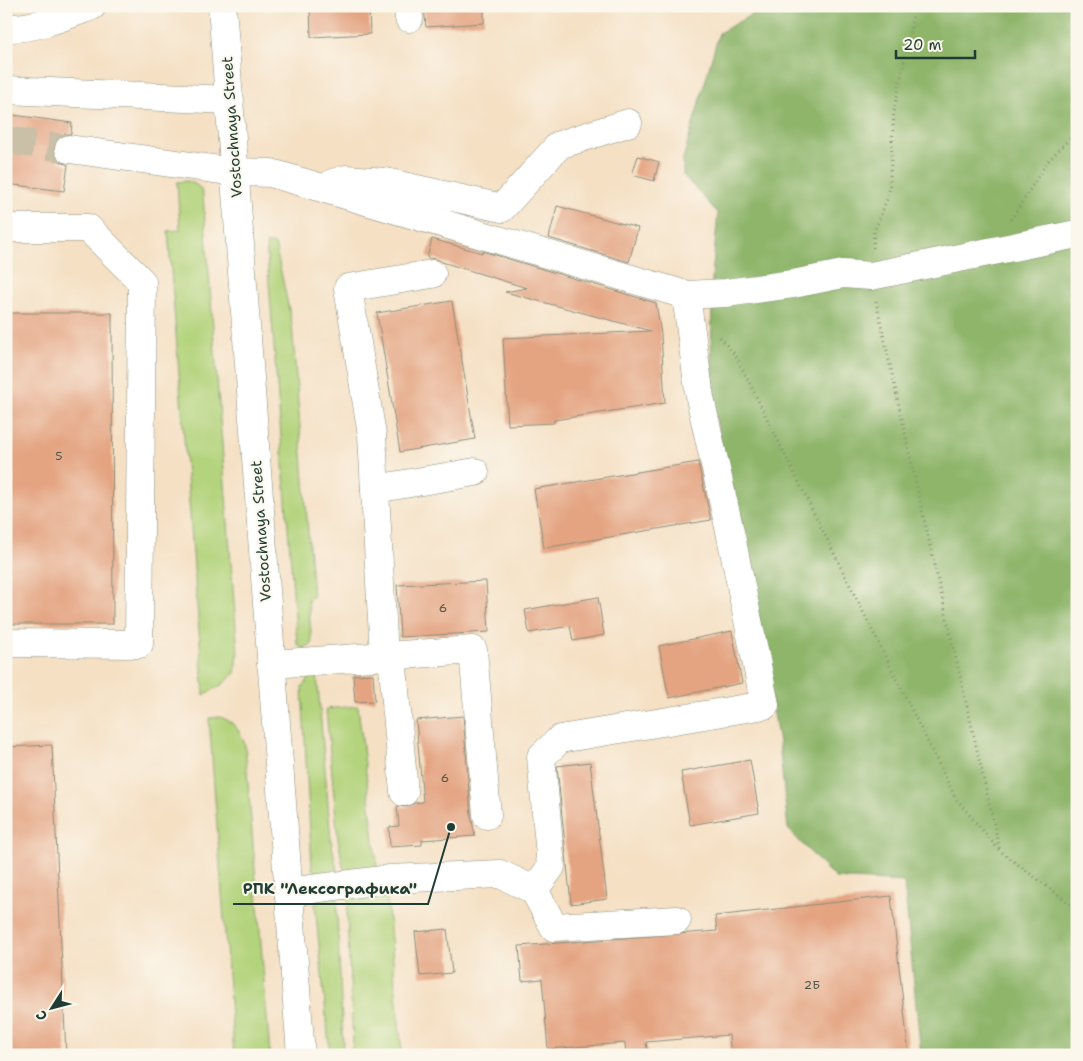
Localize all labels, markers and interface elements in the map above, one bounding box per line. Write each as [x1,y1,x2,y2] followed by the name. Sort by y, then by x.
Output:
[896,28,974,60] scale bar
[903,35,942,55] text: 20 m
[217,55,247,199] street label: Vostochnaya Street
[55,448,63,464] house number: 5
[246,459,276,603] street label: Vostochnaya Street
[439,600,447,616] house number: 6
[441,770,449,786] house number: 6
[233,873,428,904] callout: РПК "Лексографика"
[243,878,417,899] text: РПК "Лексографика"
[804,977,820,993] house number: 2Б
[28,984,78,1034] north arrow
[32,1007,51,1024] text: С

